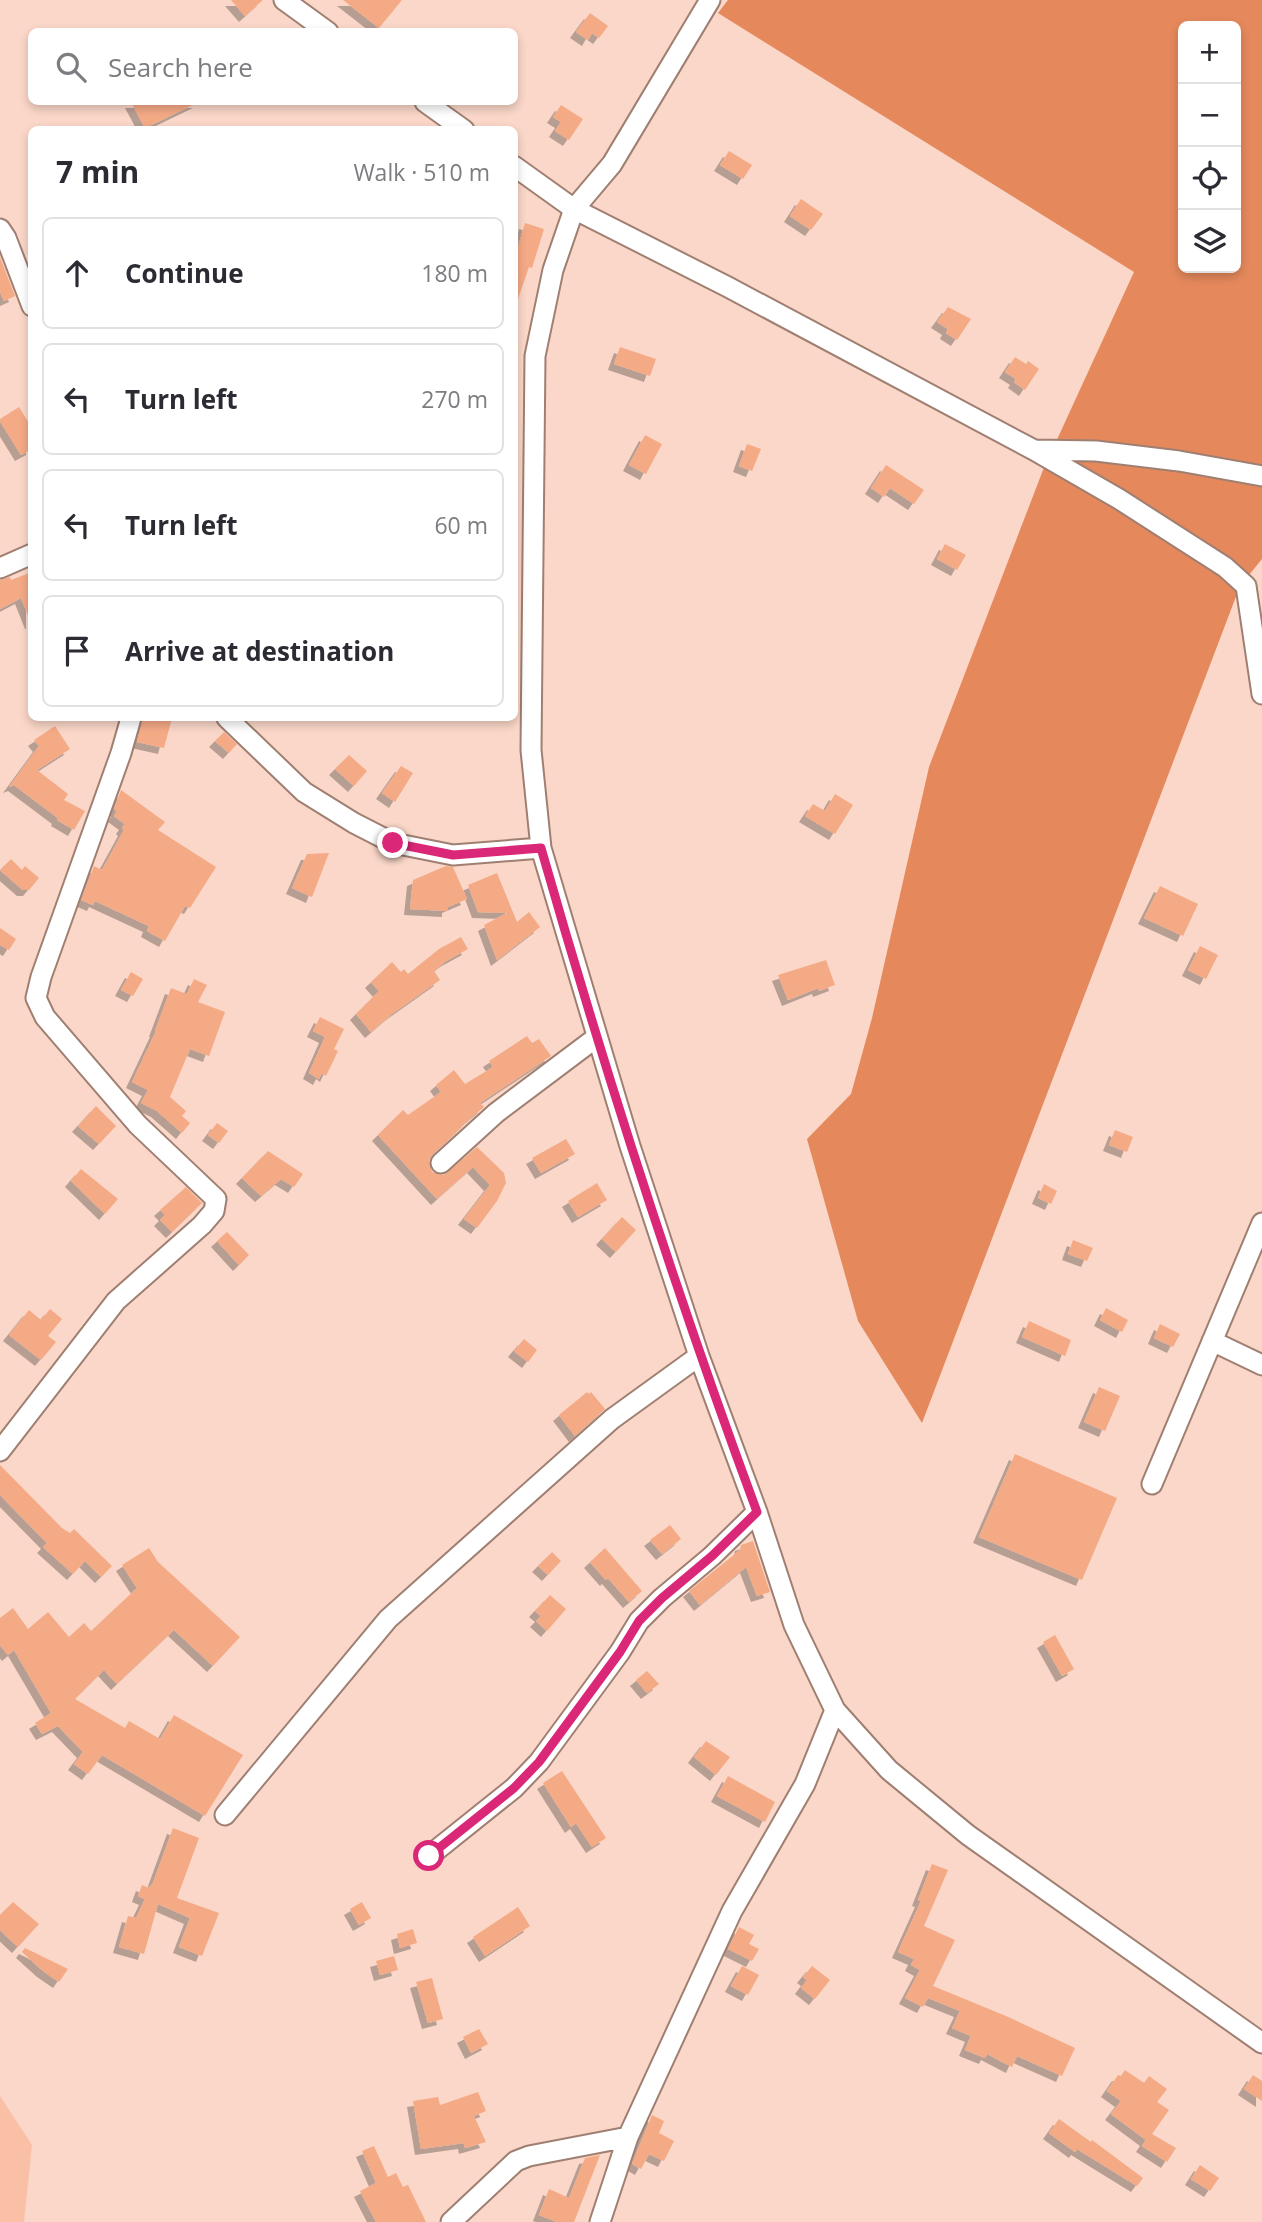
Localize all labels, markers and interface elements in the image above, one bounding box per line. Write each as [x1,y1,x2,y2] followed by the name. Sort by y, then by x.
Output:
[1178,21,1241,273] map controls
[1178,21,1241,84] button: +
[28,28,518,105] search box
[52,48,90,86] icon: search
[108,49,253,85] text: Search here
[1178,84,1241,147] button: −
[1178,147,1241,210] button: locate
[56,151,139,192] text: 7 min
[353,156,490,188] text: Walk · 510 m
[1178,210,1241,273] button: layers
[58,254,96,292] icon: ahead
[125,255,244,291] text: Continue
[421,257,488,289] text: 180 m
[58,380,96,418] icon: left
[125,381,237,417] text: Turn left
[421,383,488,415] text: 270 m
[58,506,96,544] icon: left
[125,507,237,543] text: Turn left
[434,509,488,541] text: 60 m
[58,632,96,670] icon: arrive
[125,633,394,669] text: Arrive at destination
[377,827,408,858] route end
[413,1840,444,1871] route start

